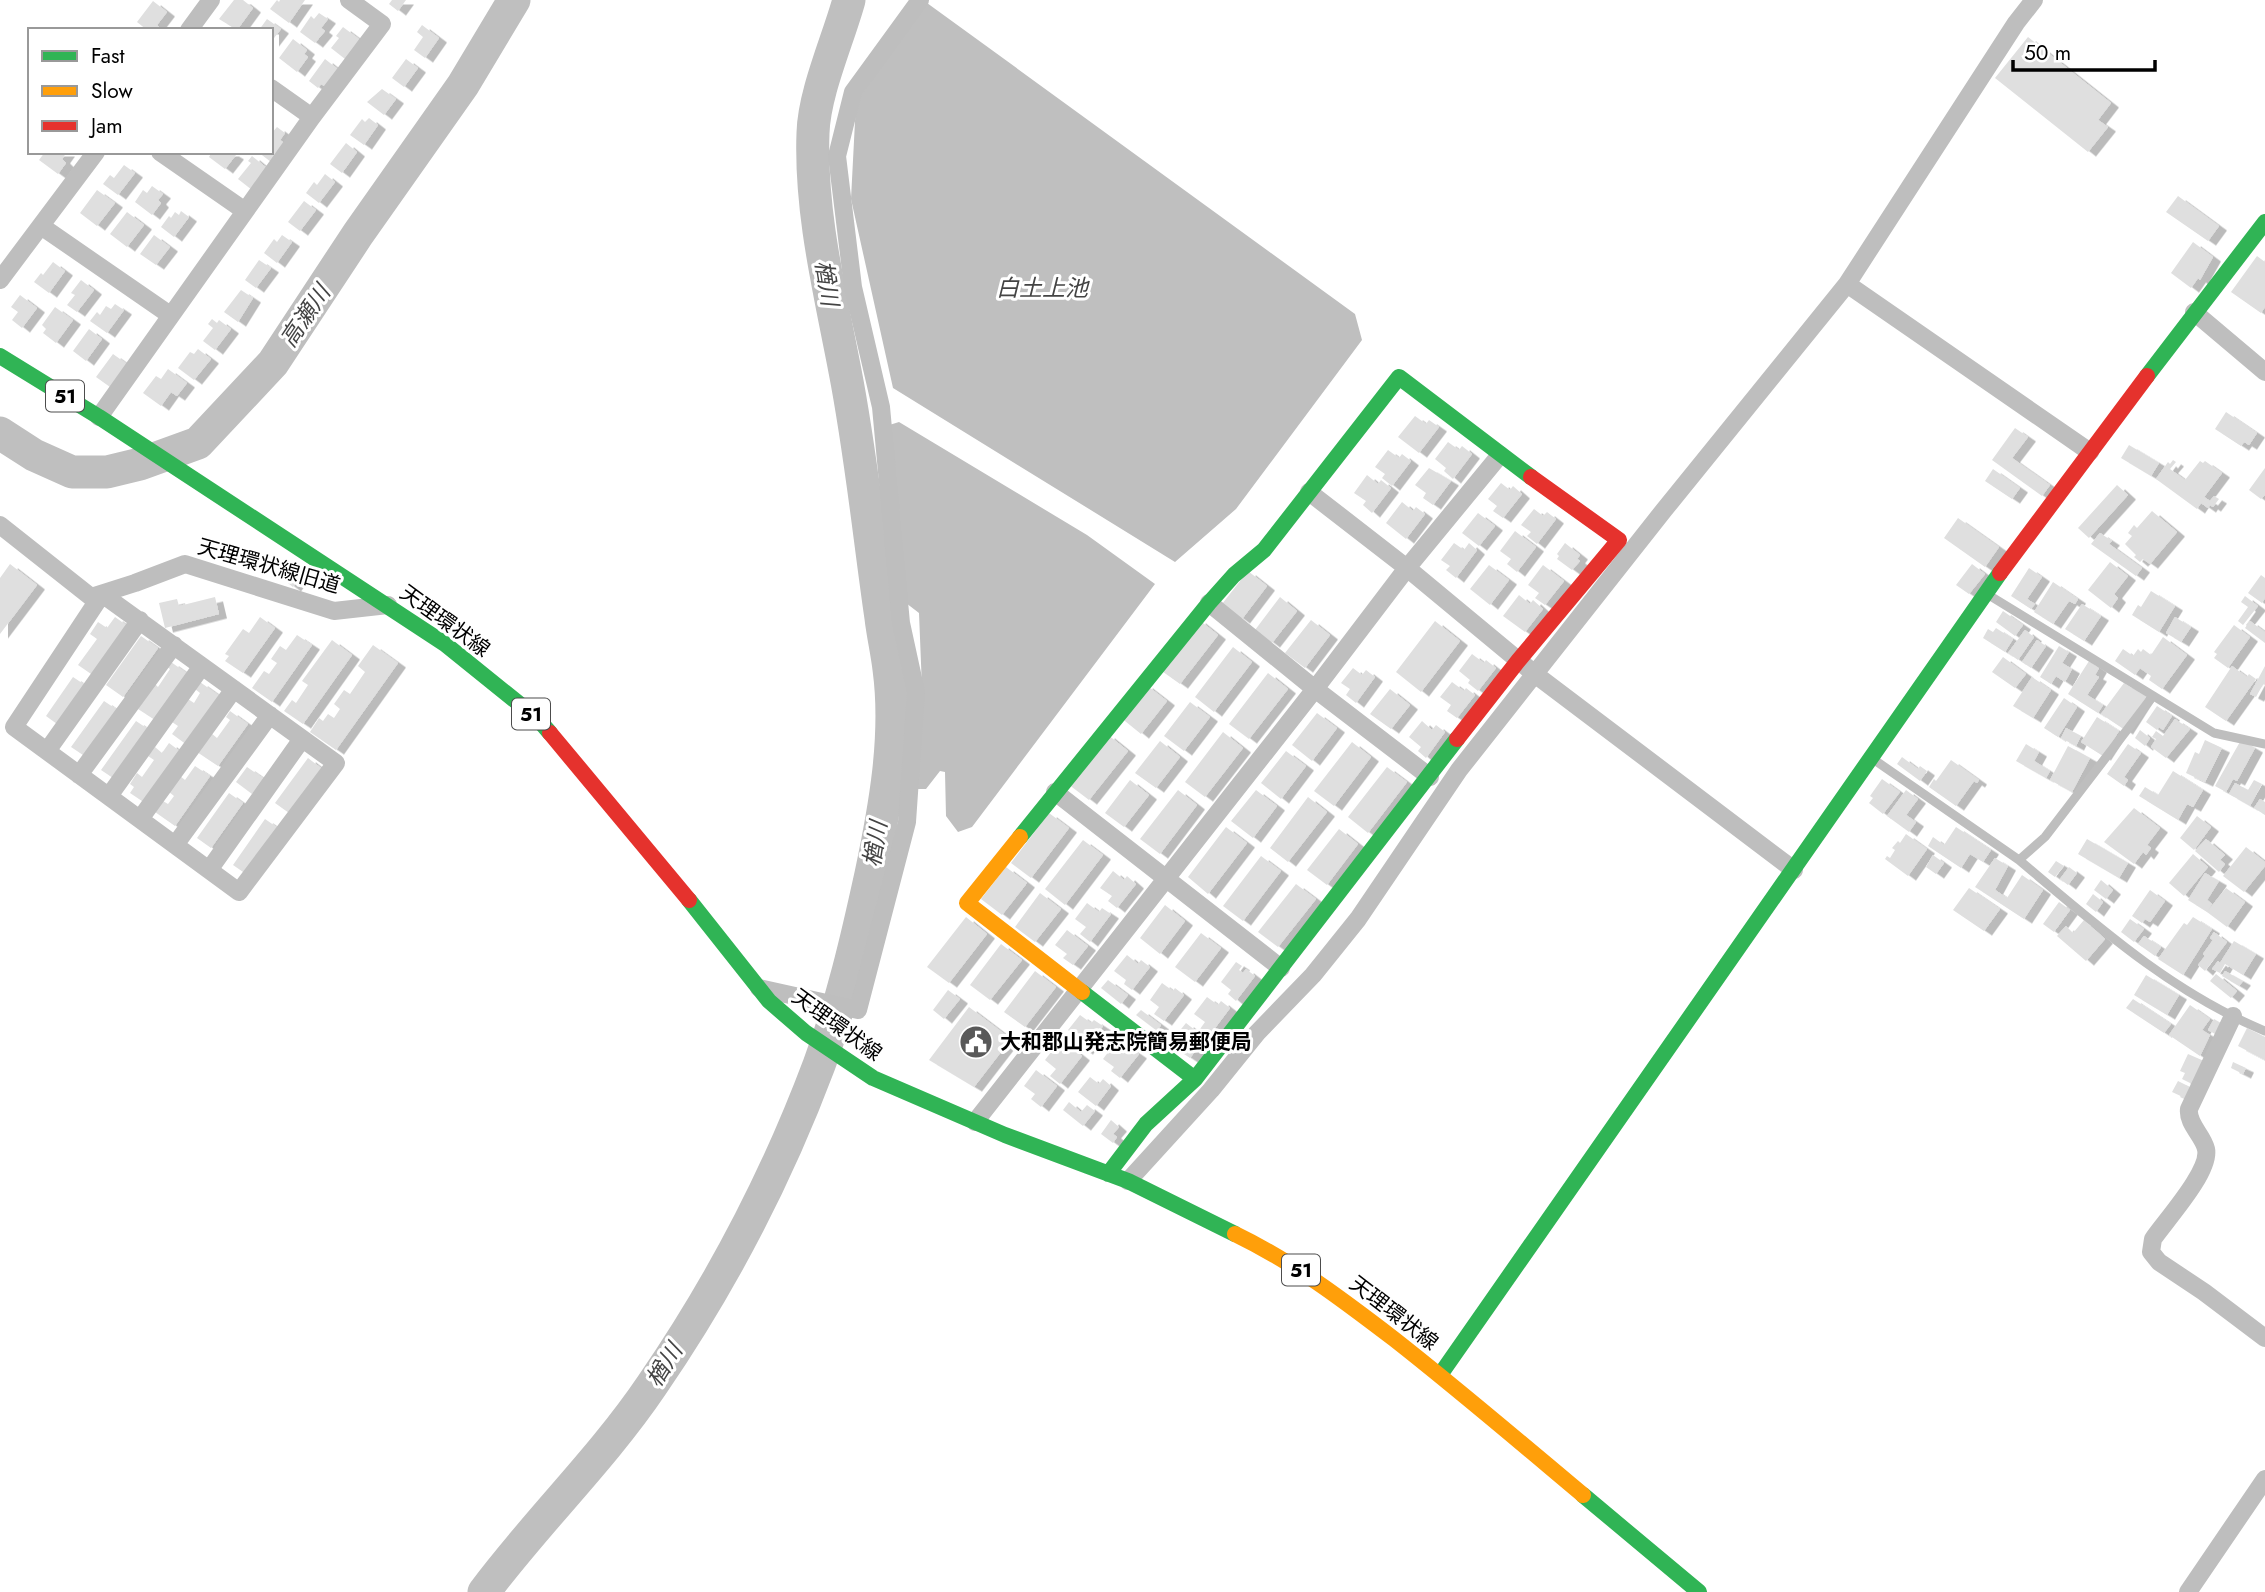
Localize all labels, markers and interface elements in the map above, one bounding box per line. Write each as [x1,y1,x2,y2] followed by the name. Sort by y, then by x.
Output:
[28,28,273,154] legend
[2013,28,2155,72] scale bar
[2024,38,2071,68] text: 50 m
[91,41,124,71] text: Fast
[91,76,133,106] text: Slow
[88,111,123,141] text: Jam
[807,258,848,311] water label: 楢川
[996,271,1090,305] water label: 白土上池
[272,275,340,354] water label: 高瀬川
[46,380,84,412] road number: 51
[194,531,344,601] street label: 天理環状線旧道
[394,578,496,664] street label: 天理環状線
[512,698,550,730] road number: 51
[855,816,896,869] water label: 楢川
[786,982,888,1068] street label: 天理環状線
[957,1023,995,1061] public building icon: 大和郡山発志院簡易郵便局
[1000,1027,1252,1057] place label: 大和郡山発志院簡易郵便局
[1282,1254,1320,1286] road number: 51
[1343,1269,1445,1357] street label: 天理環状線
[637,1334,692,1394] water label: 楢川

